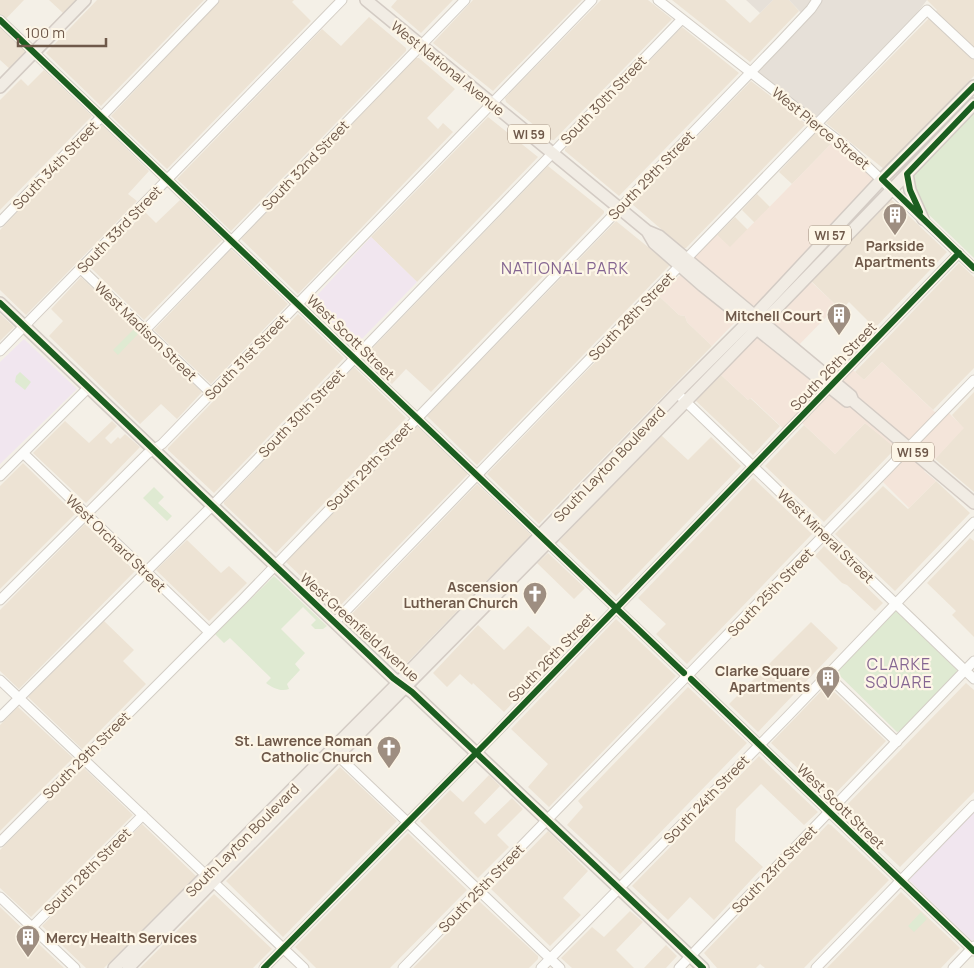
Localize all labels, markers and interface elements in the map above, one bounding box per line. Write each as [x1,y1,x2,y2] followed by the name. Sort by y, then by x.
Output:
[18,15,105,47] scale bar
[387,16,509,120] street label: West National Avenue
[25,22,65,43] text: 100 m
[556,51,650,148] street label: South 30th Street
[768,83,874,174] street label: West Pierce Street
[8,116,102,213] street label: South 34th Street
[257,116,353,214] street label: South 32nd Street
[508,125,550,144] road number: WI 59
[604,126,699,223] street label: South 29th Street
[72,181,166,277] street label: South 33rd Street
[882,202,908,236] building icon: Parkside Apartments
[809,226,851,244] road number: WI 57
[855,236,936,271] place label: Parkside Apartments
[501,257,629,279] district label: NATIONAL PARK
[584,267,678,364] street label: South 28th Street
[91,277,201,385] street label: West Madison Street
[303,290,399,384] street label: West Scott Street
[826,302,852,336] building icon: Mitchell Court
[725,306,822,325] place label: Mitchell Court
[200,310,292,404] street label: South 31st Street
[786,317,881,414] street label: South 26th Street
[254,364,348,461] street label: South 30th Street
[549,402,669,526] street label: South Layton Boulevard
[322,417,417,514] street label: South 29th Street
[892,442,934,462] road number: WI 59
[774,485,879,587] street label: West Mineral Street
[62,490,170,596] street label: West Orchard Street
[723,543,817,640] street label: South 25th Street
[296,568,424,686] street label: West Greenfield Avenue
[403,577,518,612] place label: Ascension Lutheran Church
[522,581,548,615] church icon: Ascension Lutheran Church
[504,608,599,705] street label: South 26th Street
[865,653,933,693] district label: CLARKE SQUARE
[715,661,810,696] place label: Clarke Square Apartments
[815,665,841,699] building icon: Clarke Square Apartments
[38,707,134,803] street label: South 29th Street
[235,731,372,766] place label: St. Lawrence Roman Catholic Church
[376,735,402,769] church icon: St. Lawrence Roman Catholic Church
[659,750,753,847] street label: South 24th Street
[793,759,889,853] street label: West Scott Street
[181,779,303,901] street label: South Layton Boulevard
[727,821,821,917] street label: South 23rd Street
[39,823,135,919] street label: South 28th Street
[434,839,528,936] street label: South 25th Street
[15,924,41,958] building icon: Mercy Health Services
[46,928,197,947] place label: Mercy Health Services

